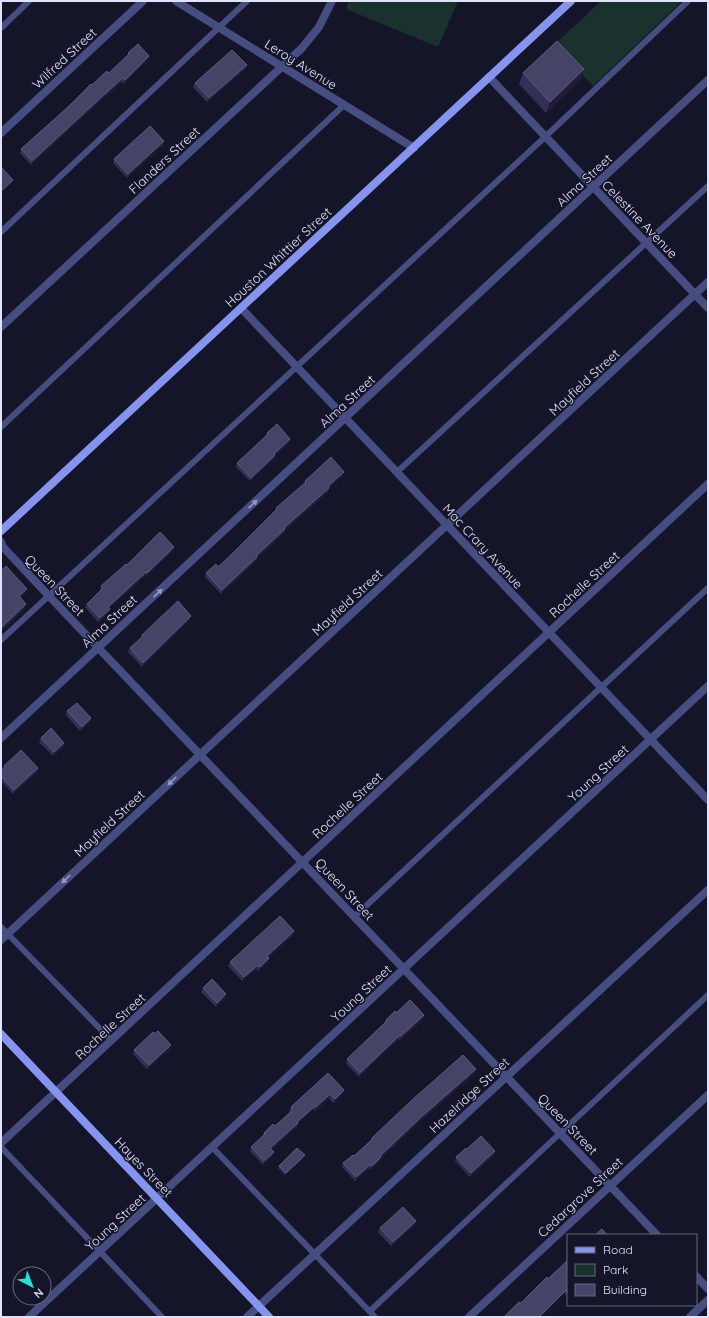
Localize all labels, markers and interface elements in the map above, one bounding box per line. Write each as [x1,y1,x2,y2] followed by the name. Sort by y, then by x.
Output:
[29,24,99,92] street label: Wilfred Street
[262,35,340,93] street label: Leroy Avenue
[125,123,203,197] street label: Flanders Street
[553,150,615,210] street label: Alma Street
[599,177,681,261] street label: Celestine Avenue
[221,204,335,310] street label: Houston Whittier Street
[545,345,623,419] street label: Mayfield Street
[316,371,378,431] street label: Alma Street
[249,500,258,509] one-way arrow
[439,500,527,592] street label: Mac Crary Avenue
[546,547,622,621] street label: Rochelle Street
[22,551,88,619] street label: Queen Street
[308,565,386,639] street label: Mayfield Street
[153,588,163,597] one-way arrow
[78,591,140,651] street label: Alma Street
[565,741,631,805] street label: Young Street
[309,768,385,842] street label: Rochelle Street
[167,776,177,786] one-way arrow
[70,786,148,860] street label: Mayfield Street
[312,855,378,923] street label: Queen Street
[61,874,71,884] one-way arrow
[328,961,394,1025] street label: Young Street
[72,989,148,1063] street label: Rochelle Street
[426,1054,512,1136] street label: Hazelridge Street
[535,1090,601,1158] street label: Queen Street
[111,1134,177,1200] street label: Hayes Street
[534,1154,626,1240] street label: Cedargrove Street
[82,1190,148,1254] street label: Young Street
[567,1234,697,1306] legend
[603,1242,633,1257] text: Road
[603,1262,628,1277] text: Park
[12,1266,52,1306] north arrow
[603,1282,647,1297] text: Building
[31,1286,46,1301] text: N

